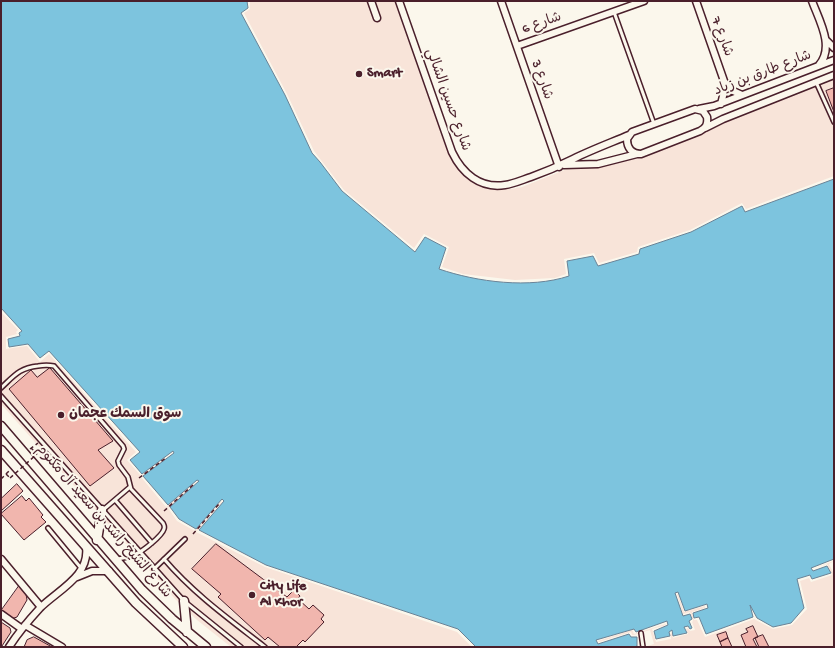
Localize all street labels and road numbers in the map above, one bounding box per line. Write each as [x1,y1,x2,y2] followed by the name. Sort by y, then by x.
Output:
[520,9,564,39] street label: شارع 6
[706,15,736,59] street label: شارع 7
[421,46,473,154] street label: شارع حسين الشالي
[712,48,814,100] street label: شارع طارق بن زياد
[526,58,556,102] street label: شارع 3
[32,442,174,602] street label: شارع الشيخ راشد بن سعيد آل مكتوم

